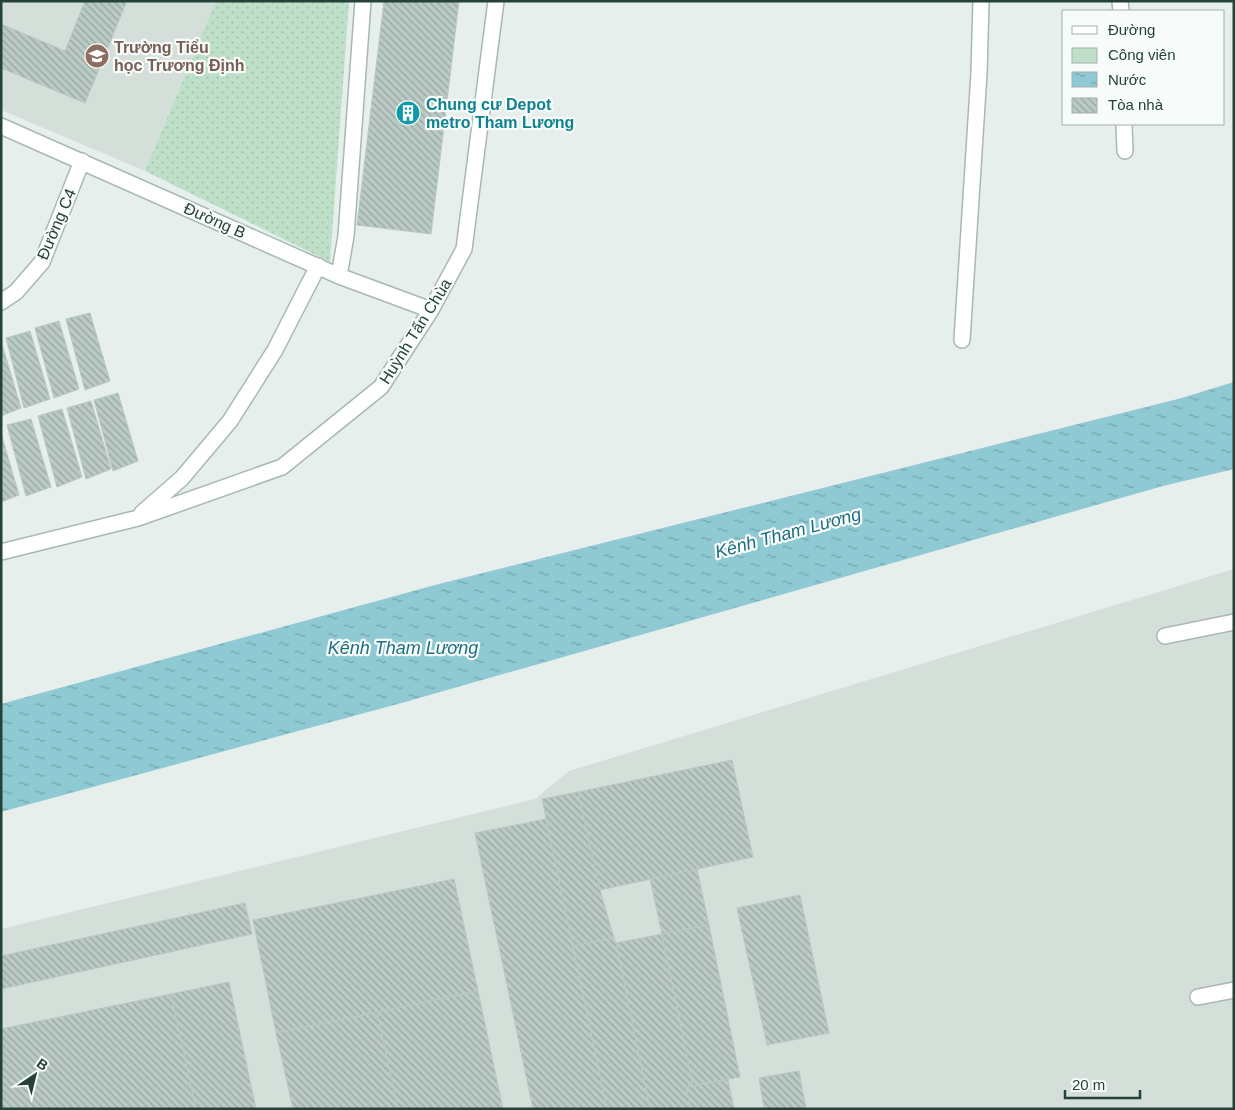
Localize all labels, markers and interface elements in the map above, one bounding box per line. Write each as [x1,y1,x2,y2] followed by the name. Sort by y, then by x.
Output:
[1062,10,1225,125] legend
[1108,21,1155,38] text: Đường
[114,39,245,74] place label: Trường Tiểu học Trương Định
[84,43,110,69] school or university icon: Trường Tiểu học Trương Định
[1108,46,1176,63] text: Công viên
[1108,71,1147,88] text: Nước
[426,96,574,131] place label: Chung cư Depot metro Tham Lương
[1108,96,1164,113] text: Tòa nhà
[395,100,421,126] building icon: Chung cư Depot metro Tham Lương
[34,186,79,262] street label: Đường C4
[181,199,248,242] street label: Đường B
[376,276,455,387] street label: Huỳnh Tấn Chùa
[713,504,863,562] water label: Kênh Tham Lương
[328,638,478,658] water label: Kênh Tham Lương
[10,1050,60,1100] north arrow
[34,1055,51,1074] text: B
[1065,1068,1140,1100] scale bar
[1072,1076,1105,1093] text: 20 m

